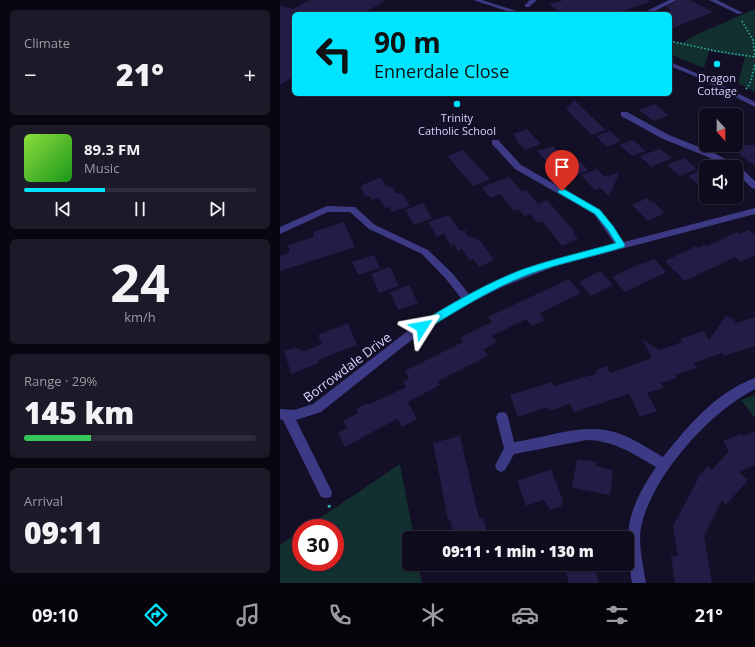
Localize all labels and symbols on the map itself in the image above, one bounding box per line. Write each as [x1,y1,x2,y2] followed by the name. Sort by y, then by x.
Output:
[712,59,722,69] marker: Dragon Cottage
[697,70,737,98] place label: Dragon Cottage
[452,99,462,109] marker: Trinity Catholic School
[699,108,743,152] north arrow
[418,110,496,138] place label: Trinity Catholic School
[545,150,579,191] pin
[401,306,443,348] position arrow
[299,328,395,406] street label: Borrowdale Drive
[292,519,344,571] speed limit sign: 30

